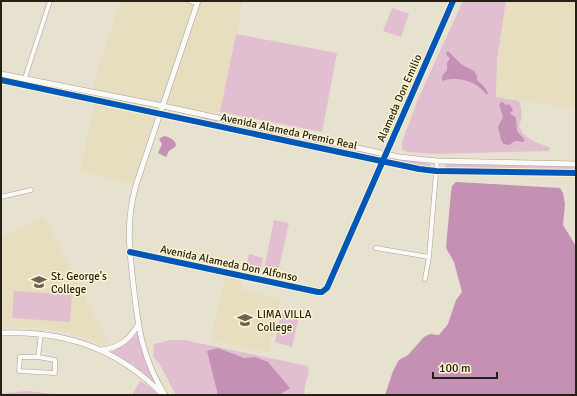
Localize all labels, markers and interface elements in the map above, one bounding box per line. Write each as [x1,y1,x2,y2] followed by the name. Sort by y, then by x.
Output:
[374,52,425,144] street label: Alameda Don Emilio
[219,111,358,152] street label: Avenida Alameda Premio Real
[159,243,299,284] street label: Avenida Alameda Don Alfonso
[51,270,107,296] place label: St. George's College
[30,273,48,291] school or university icon: St. George's College
[257,308,312,334] place label: LIMA VILLA College
[236,311,254,329] school or university icon: LIMA VILLA College
[433,354,497,380] scale bar
[439,361,471,376] text: 100 m

